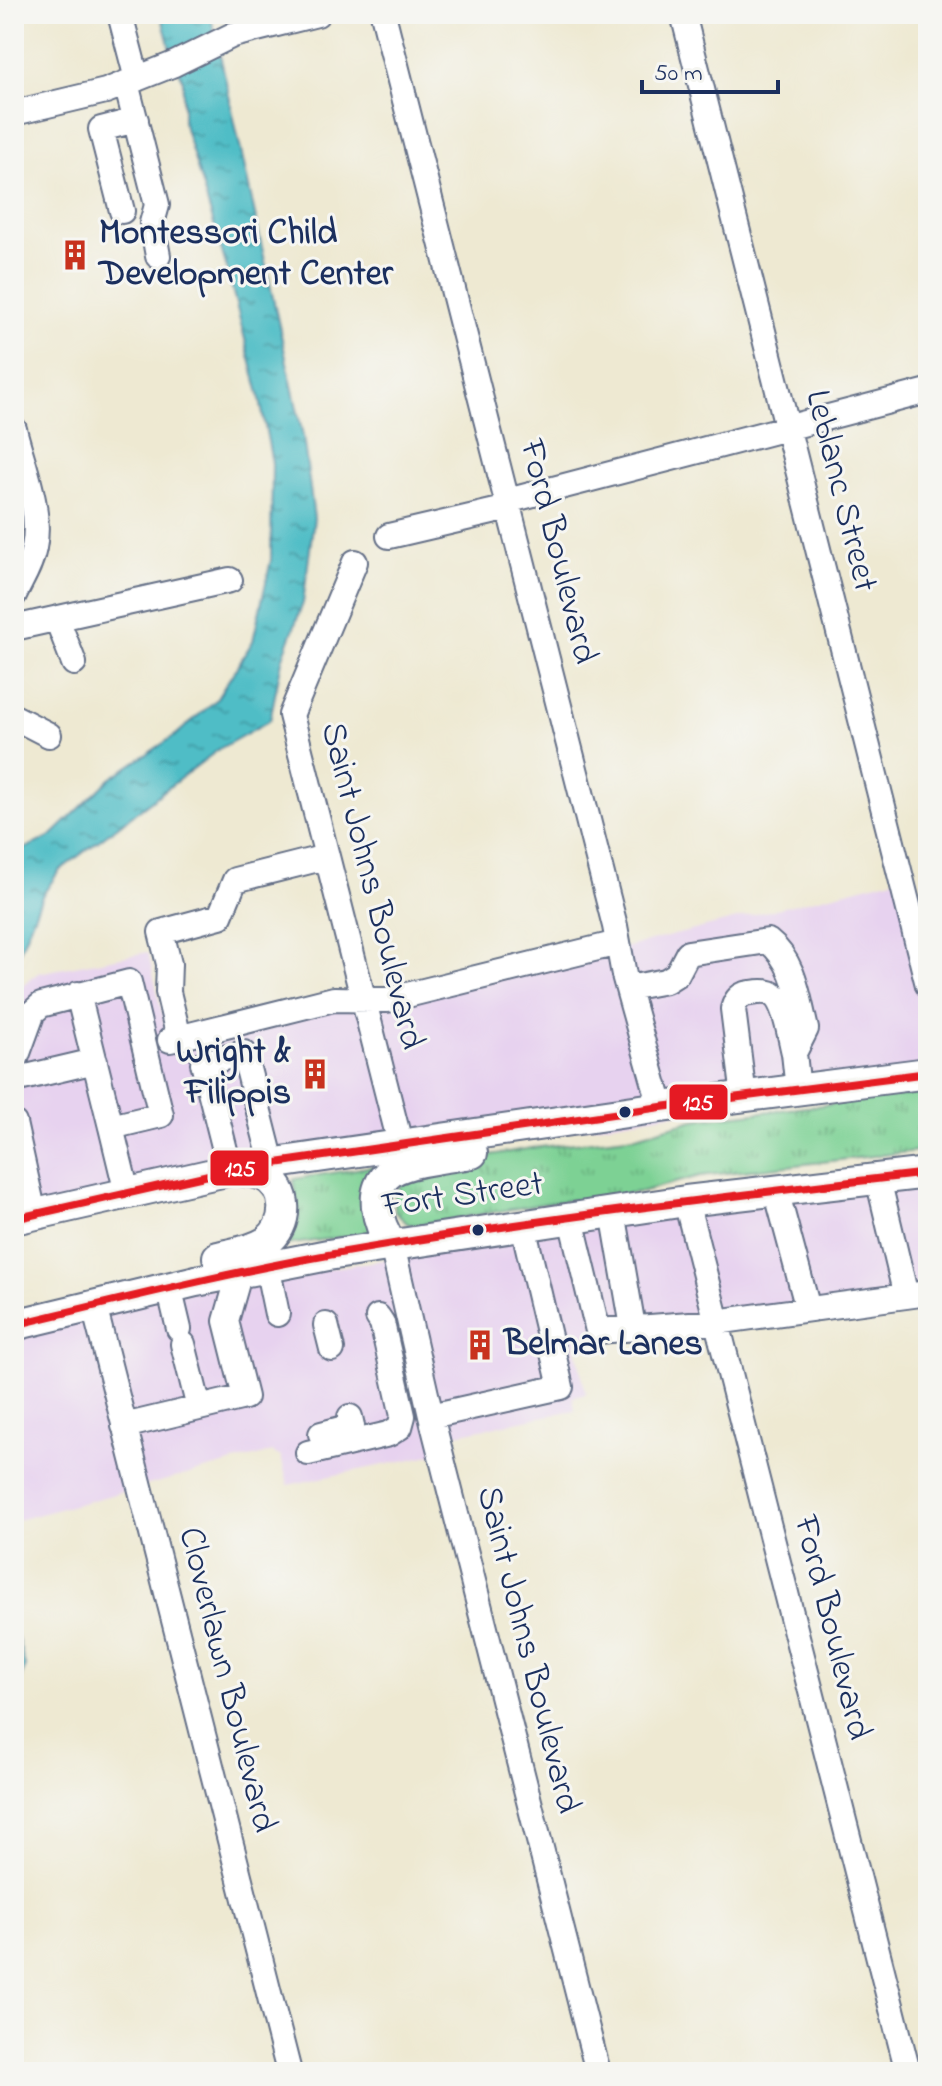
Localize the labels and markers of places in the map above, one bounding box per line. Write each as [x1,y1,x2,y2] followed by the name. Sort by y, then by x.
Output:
[97,208,394,302] place label: Montessori Child Development Center
[58,238,92,272] building icon: Montessori Child Development Center
[176,1027,292,1121] place label: Wright & Filippis
[298,1057,332,1091] building icon: Wright & Filippis
[617,1104,633,1120] unlabelled marker
[470,1222,486,1238] unlabelled marker
[502,1319,703,1372] place label: Belmar Lanes
[463,1328,497,1362] building icon: Belmar Lanes

